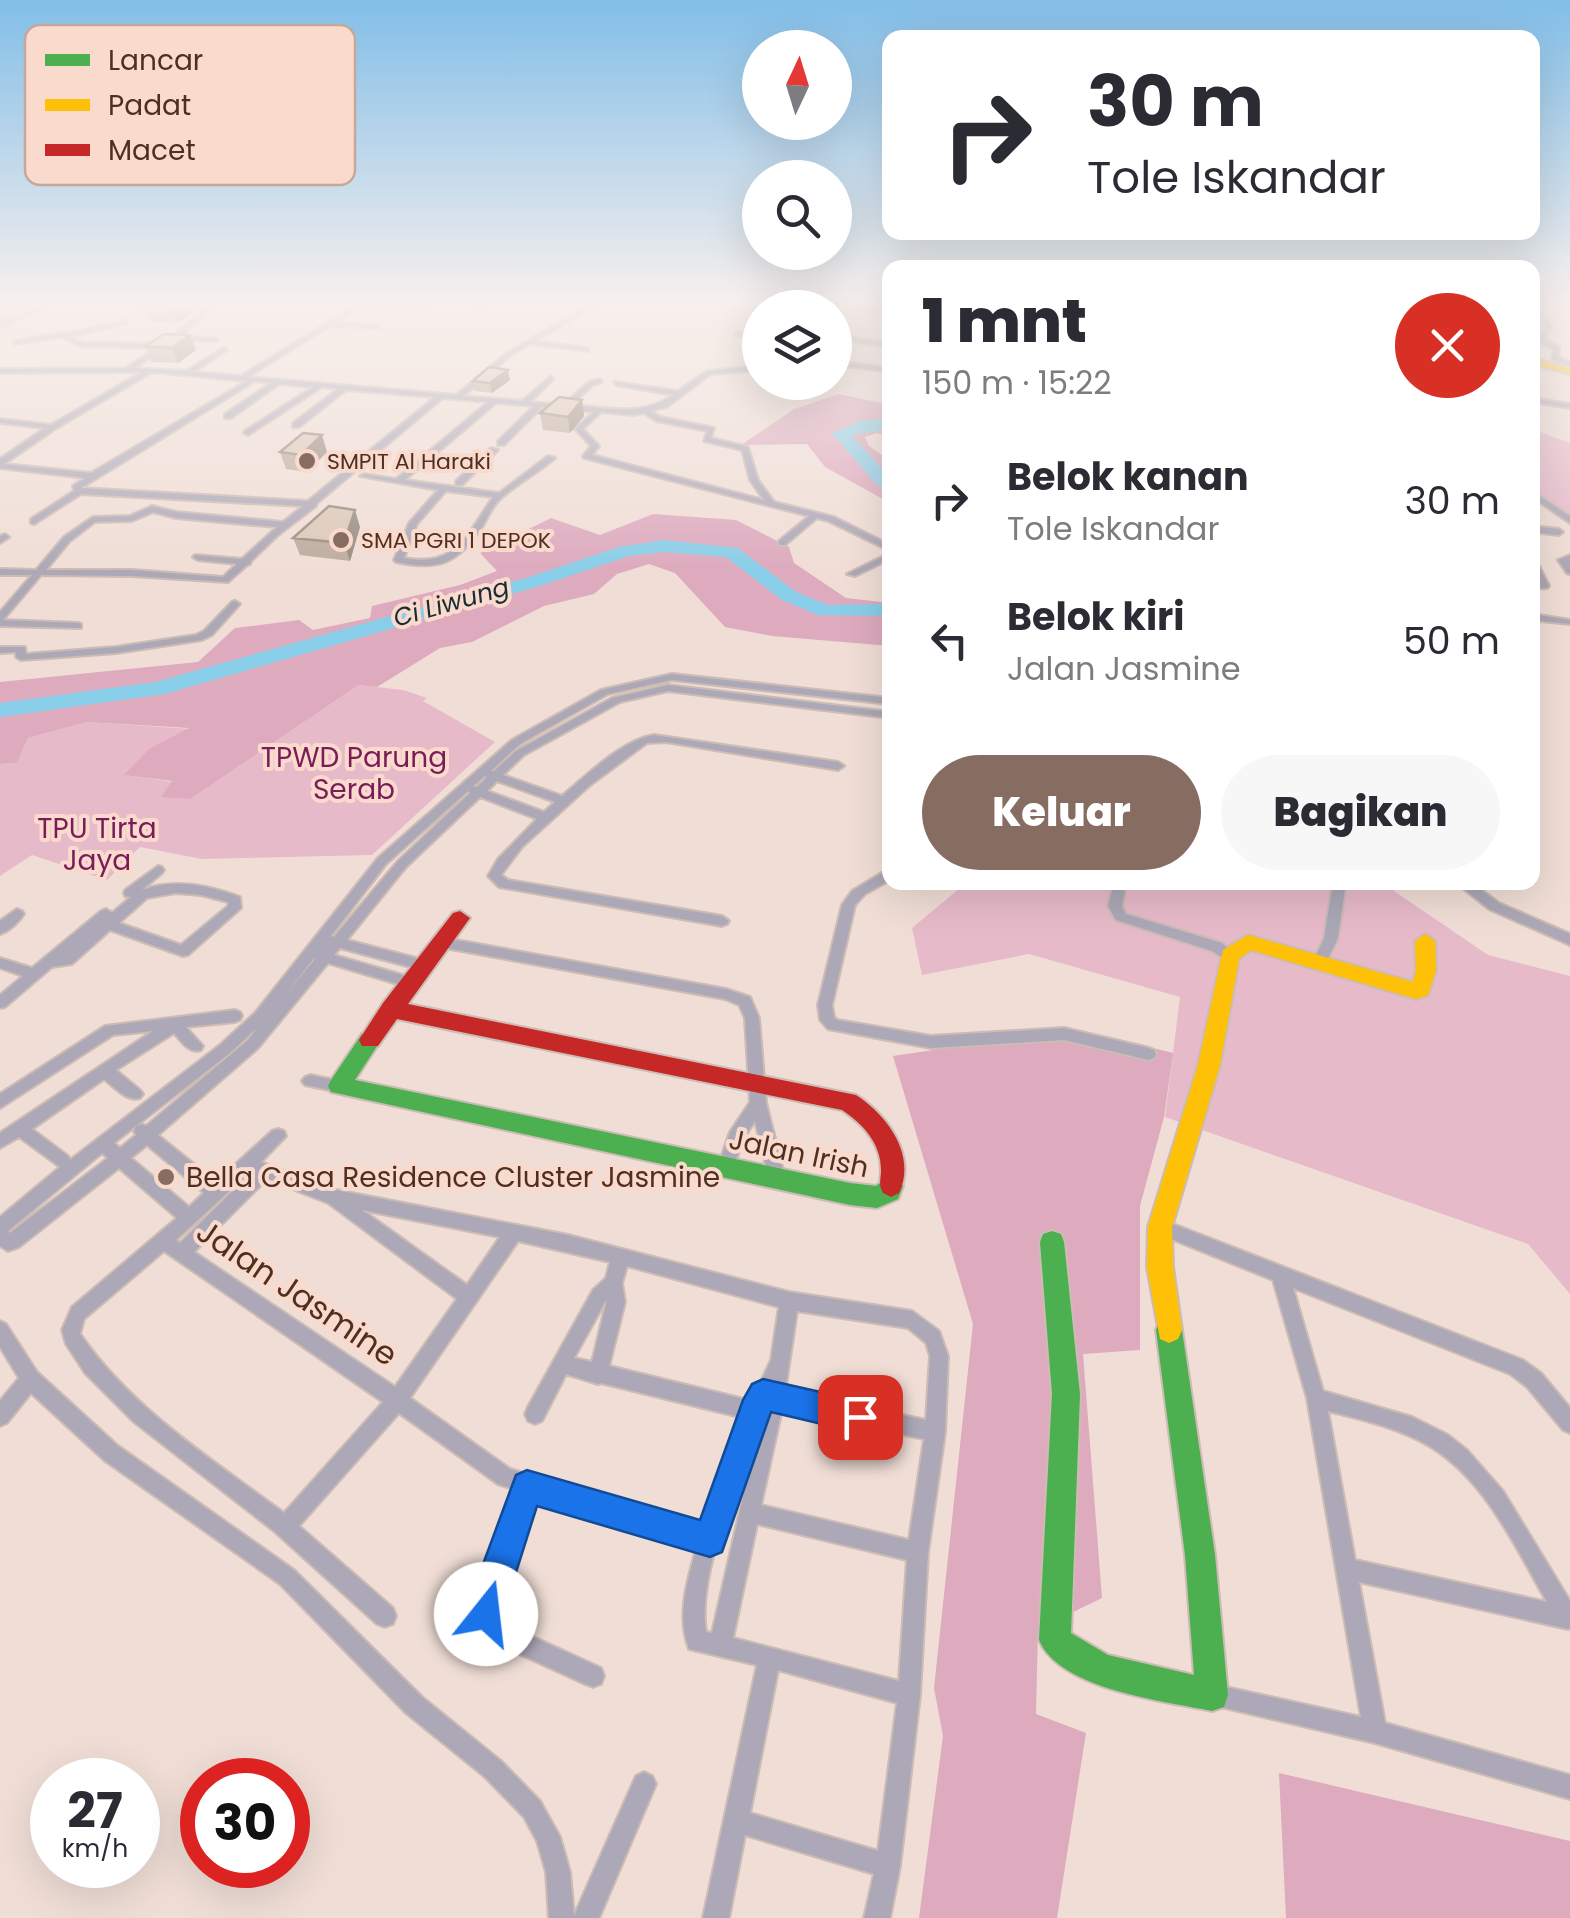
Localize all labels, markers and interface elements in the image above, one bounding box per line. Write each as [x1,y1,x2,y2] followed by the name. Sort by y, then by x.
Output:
[25,25,355,185] legend
[742,30,852,140] north arrow
[742,30,852,400] map controls
[108,41,203,80] text: Lancar
[1087,52,1264,151] text: 30 m
[922,70,1052,200] icon: right
[108,86,191,125] text: Padat
[108,131,196,170] text: Macet
[1087,146,1386,209] text: Tole Iskandar
[742,160,852,270] button: search
[922,279,1087,363] text: 1 mnt
[742,290,852,400] button: layers
[1395,293,1500,398] button: close
[922,360,1112,405] text: 150 m · 15:22
[327,446,491,477] place label: SMPIT Al Haraki
[296,450,318,472] marker: SMPIT Al Haraki
[1007,450,1249,503] text: Belok kanan
[922,473,977,528] icon: right
[1404,474,1500,527] text: 30 m
[1007,506,1219,551] text: Tole Iskandar
[361,525,551,556] place label: SMA PGRI 1 DEPOK
[330,529,352,551] marker: SMA PGRI 1 DEPOK
[389,569,513,636] water label: Ci Liwung
[1007,590,1185,643] text: Belok kiri
[922,613,977,668] icon: left
[1403,614,1500,667] text: 50 m
[1007,646,1241,691] text: Jalan Jasmine
[261,738,447,809] park label: TPWD Parung Serab
[922,755,1201,870] button: Keluar
[1221,755,1500,870] button: Bagikan
[37,809,157,880] park label: TPU Tirta Jaya
[726,1120,872,1187] street label: Jalan Irish
[186,1158,720,1197] place label: Bella Casa Residence Cluster Jasmine
[155,1166,177,1188] marker: Bella Casa Residence Cluster Jasmine
[188,1209,407,1377] street label: Jalan Jasmine
[818,1375,903,1460] pin
[833,1390,888,1445] icon: arrive
[434,1562,538,1666] position arrow
[180,1758,310,1888] speed limit sign: 30
[67,1775,123,1846] text: 27
[62,1831,128,1866] text: km/h

